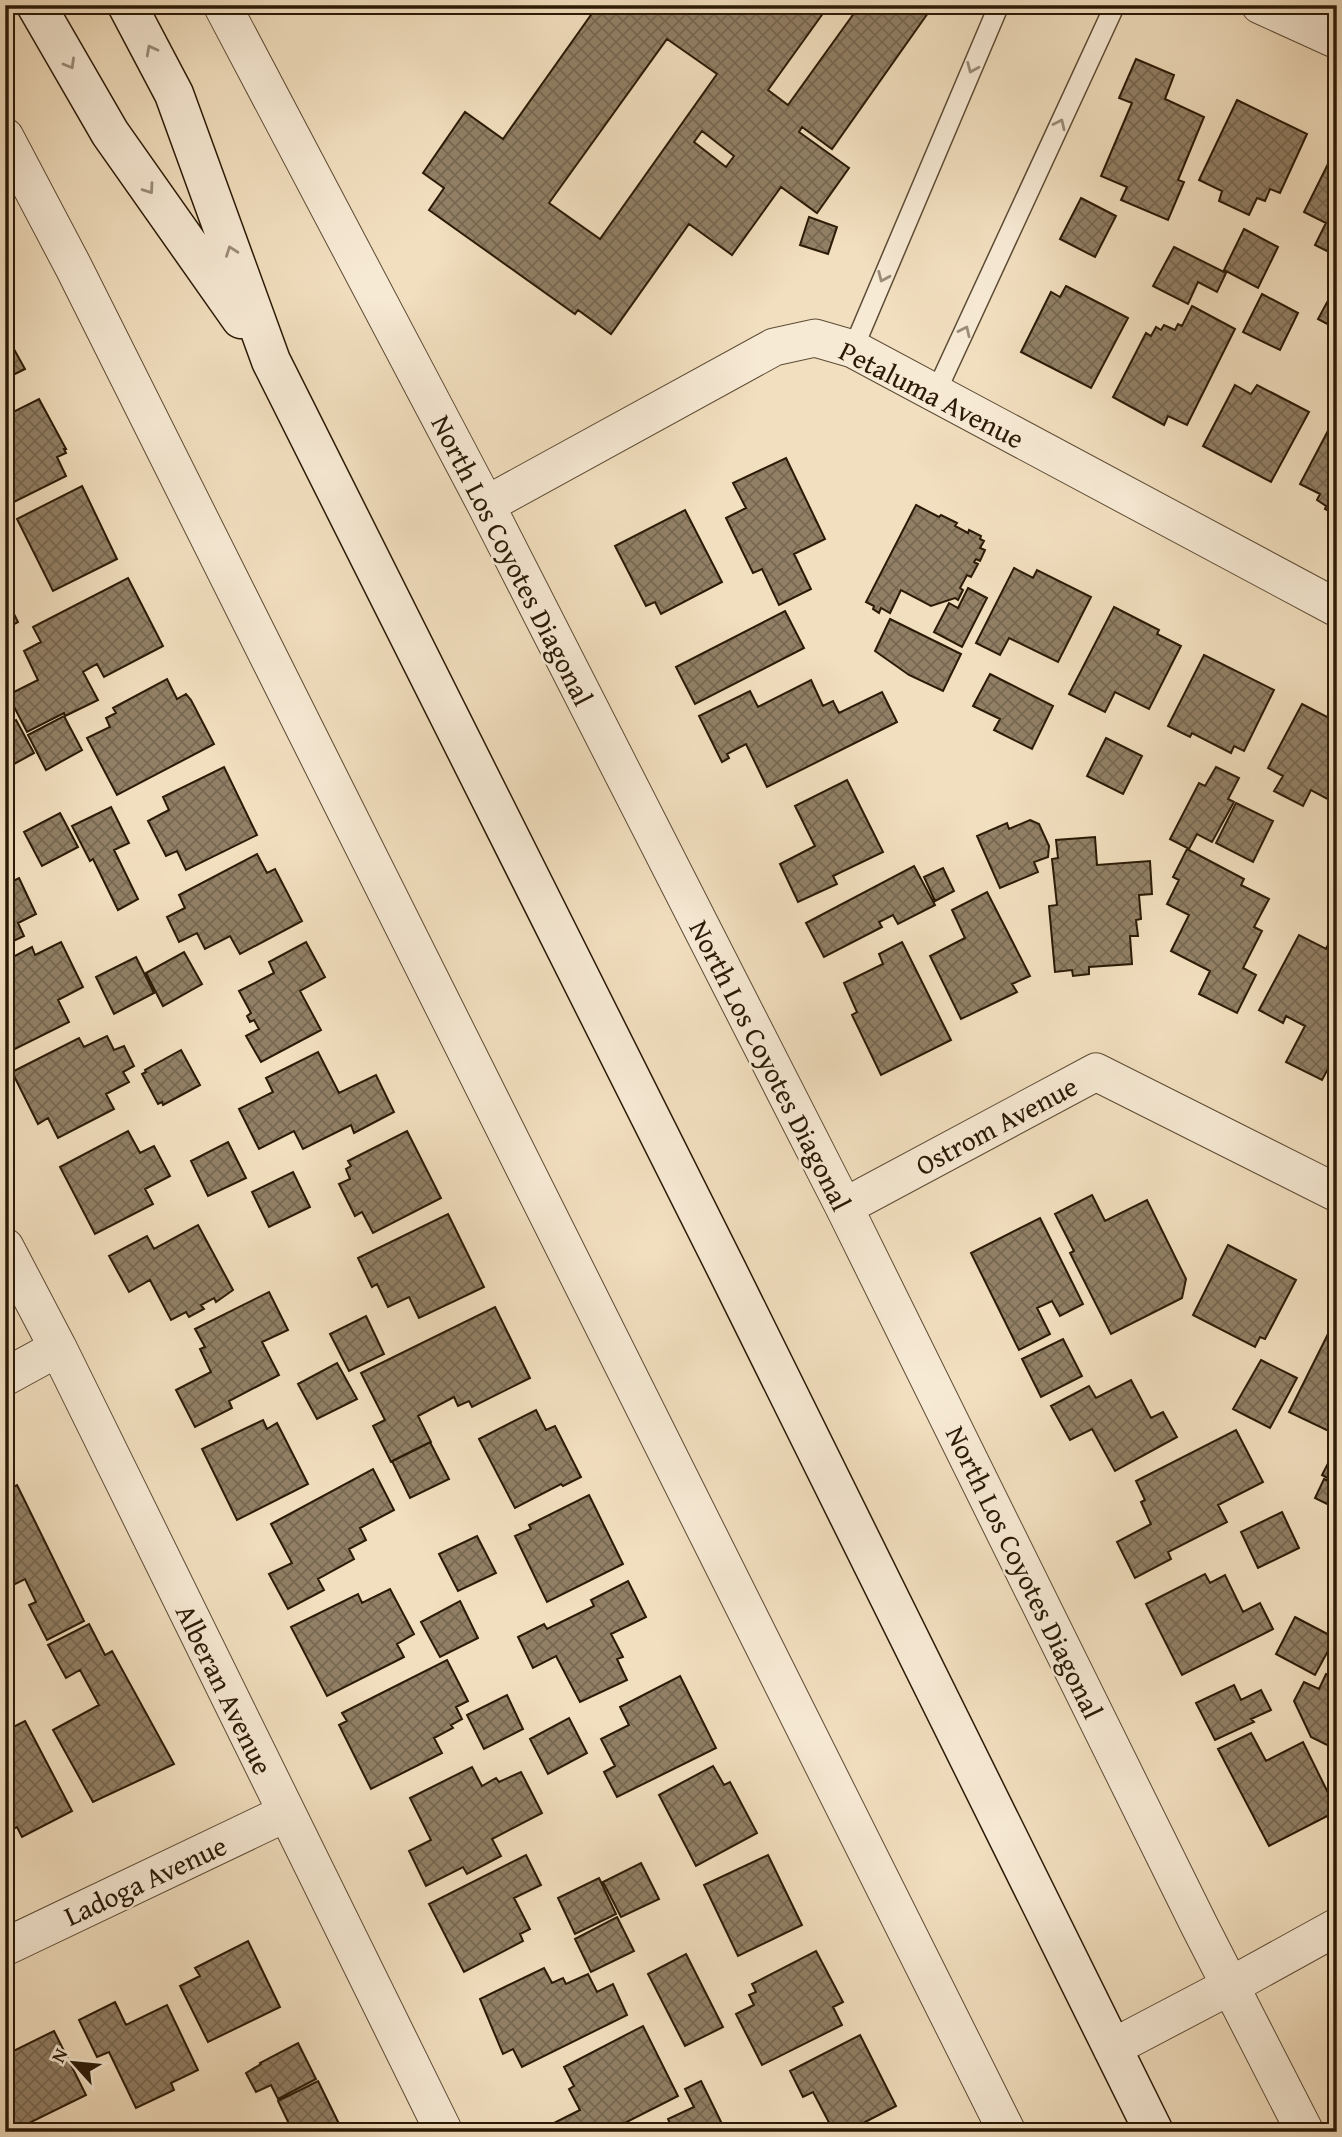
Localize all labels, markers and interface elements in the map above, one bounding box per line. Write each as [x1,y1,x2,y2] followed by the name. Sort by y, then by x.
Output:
[145,45,159,57] one-way arrow
[62,57,75,70] one-way arrow
[966,61,980,73] one-way arrow
[1052,119,1066,131] one-way arrow
[141,181,154,194] one-way arrow
[225,245,239,257] one-way arrow
[877,270,891,283] one-way arrow
[957,325,971,338] one-way arrow
[832,330,1032,458] street label: Petaluma Avenue
[422,407,604,713] street label: North Los Coyotes Diagonal
[680,912,862,1218] street label: North Los Coyotes Diagonal
[908,1065,1084,1185] street label: Ostrom Avenue
[936,1418,1114,1726] street label: North Los Coyotes Diagonal
[166,1597,284,1781] street label: Alberan Avenue
[57,1824,233,1936] street label: Ladoga Avenue
[38,2028,108,2098] north arrow
[43,2043,74,2067] text: N

